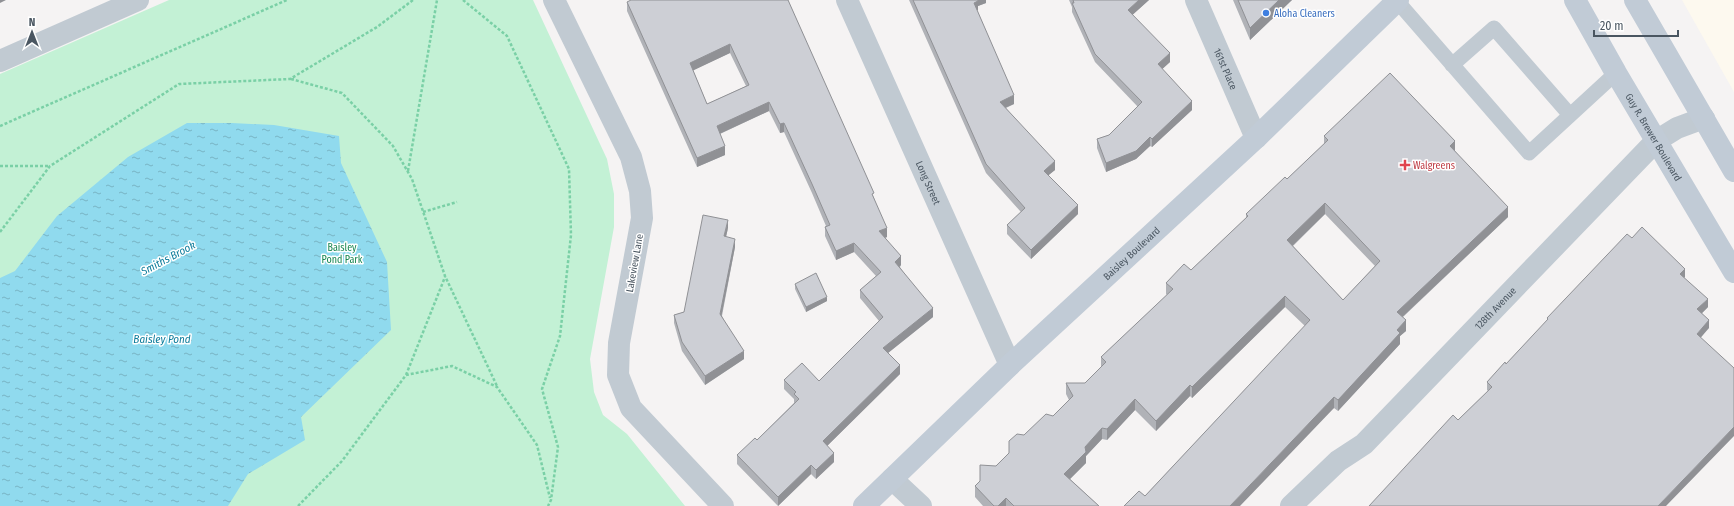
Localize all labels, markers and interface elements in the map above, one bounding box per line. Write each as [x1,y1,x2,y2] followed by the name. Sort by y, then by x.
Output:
[1261,8,1271,18] marker: Aloha Cleaners
[1274,8,1335,20] place label: Aloha Cleaners
[12,12,52,52] north arrow
[1594,12,1678,38] scale bar
[29,16,35,29] text: N
[1600,19,1624,33] text: 20 m
[1211,47,1239,92] street label: 161st Place
[1622,91,1684,183] street label: Guy R. Brewer Boulevard
[913,159,943,207] street label: Long Street
[1400,160,1410,170] marker: Walgreens
[1413,160,1455,172] place label: Walgreens
[1101,225,1163,283] street label: Baisley Boulevard
[624,233,646,293] street label: Lakeview Lane
[138,238,198,279] water label: Smiths Brook
[322,242,363,266] park label: Baisley Pond Park
[1473,285,1519,332] street label: 128th Avenue
[133,333,191,346] water label: Baisley Pond

